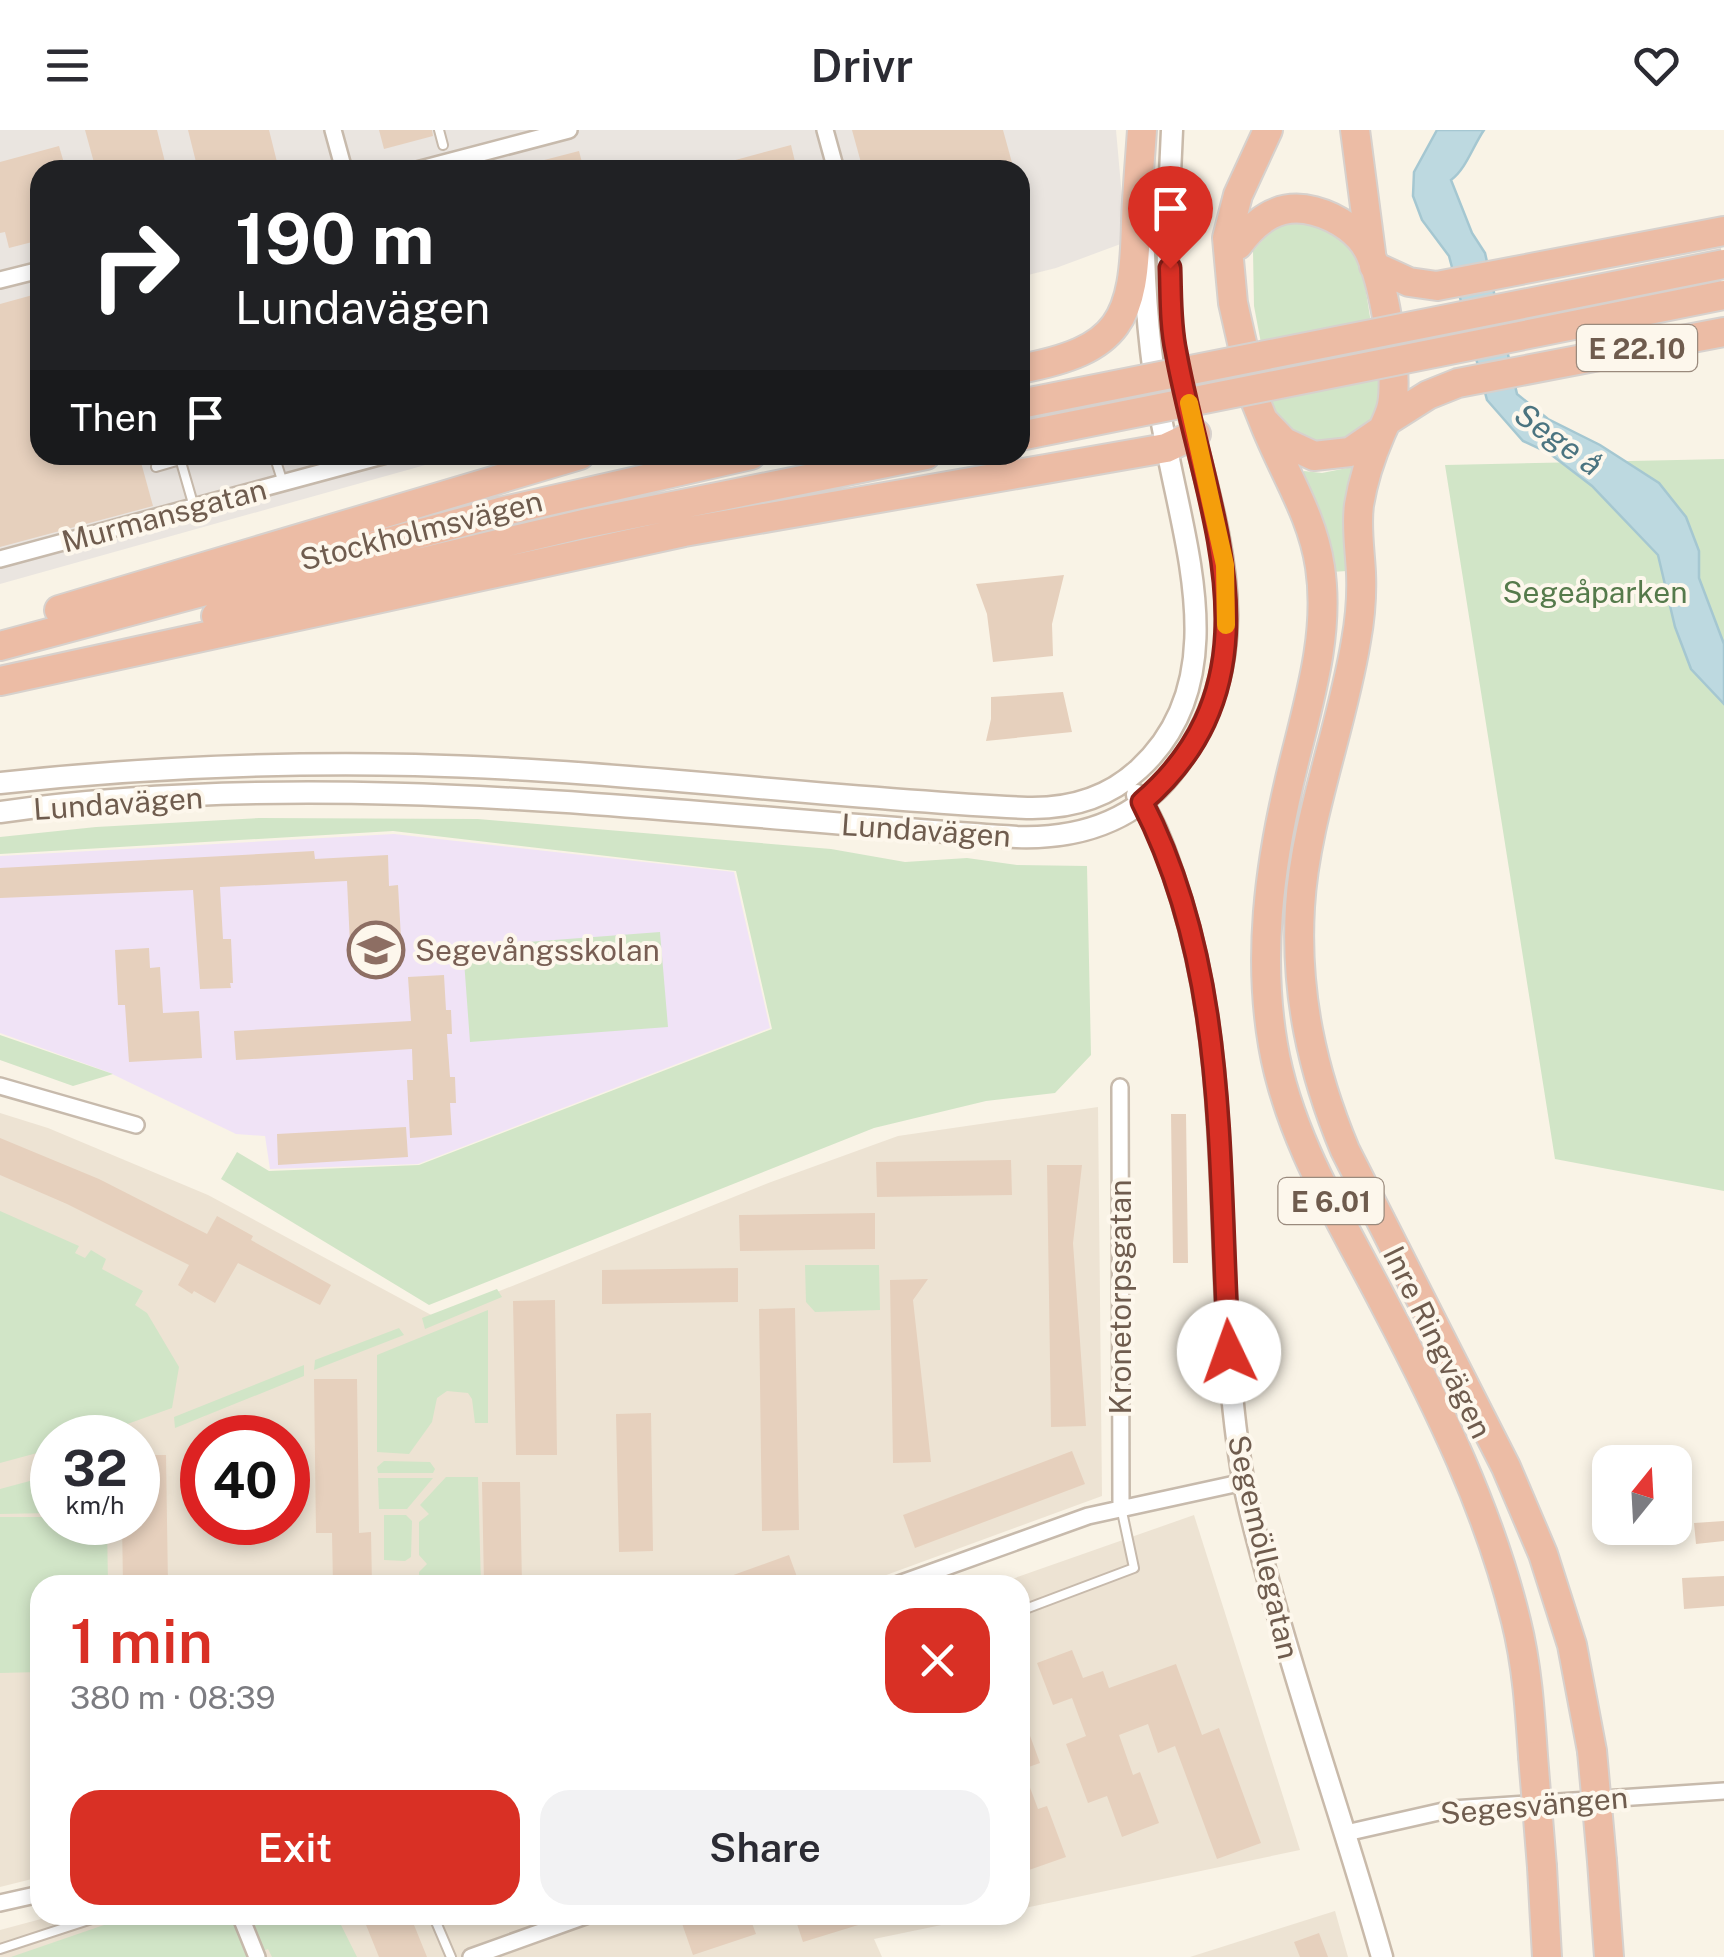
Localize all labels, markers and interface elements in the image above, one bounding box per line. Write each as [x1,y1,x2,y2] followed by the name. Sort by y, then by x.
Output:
[40,38,95,93] icon: menu
[1629,38,1684,93] icon: heart
[811,39,913,92] text: Drivr
[1128,166,1213,269] pin
[1143,181,1198,236] icon: arrive
[235,197,434,280] text: 190 m
[70,200,200,330] icon: right
[235,281,490,334] text: Lundavägen
[1577,325,1697,371] road number: E 22.10
[178,390,233,445] icon: arrive
[70,395,158,440] text: Then
[1508,395,1610,483] water label: Sege å
[58,470,270,560] street label: Murmansgatan
[296,482,546,578] street label: Stockholmsvägen
[1503,574,1688,610] park label: Segeåparken
[32,779,204,827] street label: Lundavägen
[840,806,1012,854] street label: Lundavägen
[346,920,406,980] school or university icon: Segevångsskolan
[415,932,660,968] place label: Segevångsskolan
[1278,1178,1384,1224] road number: E 6.01
[1102,1179,1138,1415] street label: Kronetorpsgatan
[1376,1240,1500,1444] street label: Inre Ringvägen
[1177,1300,1281,1404] position arrow
[180,1415,310,1545] speed limit sign: 40
[1221,1432,1307,1662] street label: Segemöllegatan
[62,1438,128,1497] text: 32
[1592,1445,1692,1545] north arrow
[1592,1445,1692,1545] map controls
[66,1490,124,1520] text: km/h
[70,1606,213,1677] text: 1 min
[885,1608,990,1713] button: close
[70,1679,275,1716] text: 380 m · 08:39
[1439,1779,1629,1831] street label: Segesvängen
[70,1790,520,1905] button: Exit
[540,1790,990,1905] button: Share

